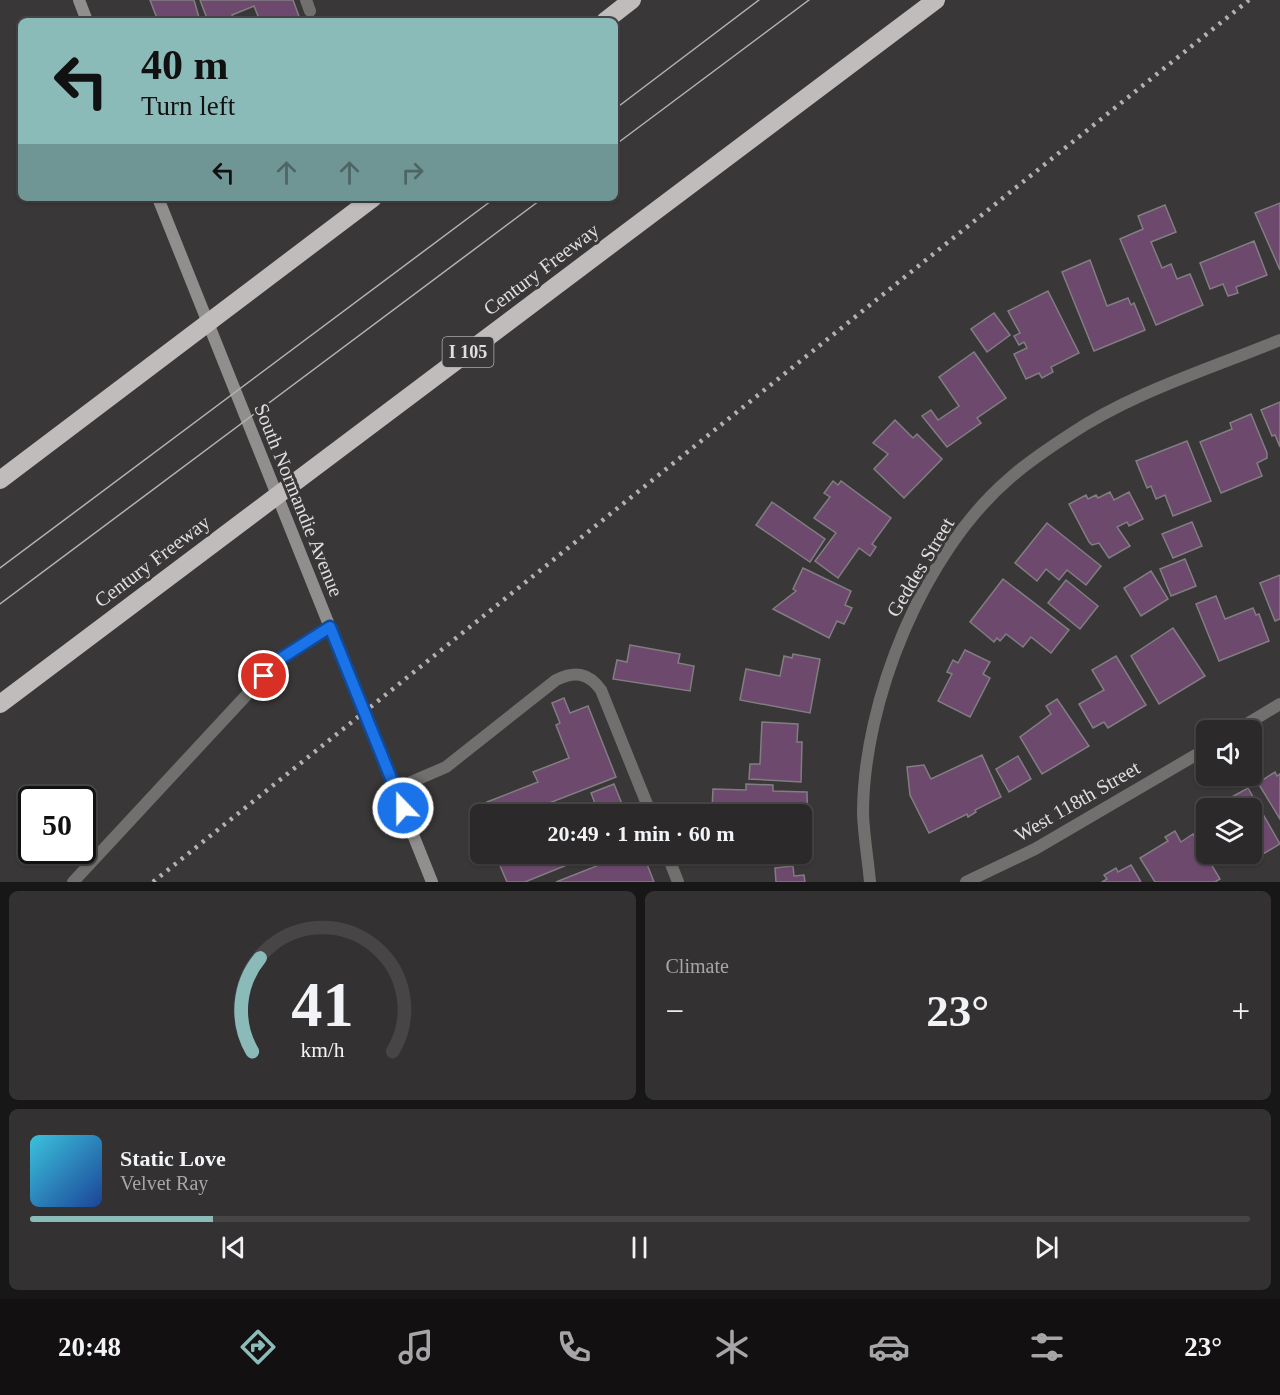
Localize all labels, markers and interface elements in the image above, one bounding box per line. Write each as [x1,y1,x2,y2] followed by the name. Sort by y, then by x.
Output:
[42,42,120,120] icon: left
[141,42,229,88] text: 40 m
[141,91,235,121] text: Turn left
[207,156,240,189] icon: left
[270,156,303,189] icon: ahead
[333,156,366,189] icon: ahead
[396,156,429,189] icon: right
[479,219,603,320] street label: Century Freeway
[442,337,494,367] road number: I 105
[250,400,348,600] street label: South Normandie Avenue
[90,511,214,612] street label: Century Freeway
[882,513,958,621] street label: Geddes Street
[238,650,289,701] pin
[247,659,280,692] icon: arrive
[1196,720,1262,864] map controls
[1196,720,1262,786] button: sound
[1010,756,1144,846] street label: West 118th Street
[371,776,435,840] position arrow
[18,786,96,864] speed limit sign: 50
[1196,798,1262,864] button: layers
[548,821,735,846] text: 20:49 · 1 min · 60 m
[666,955,729,977] text: Climate
[291,970,353,1039] text: 41
[926,986,989,1036] text: 23°
[666,993,684,1029] text: −
[1231,993,1250,1029] text: +
[300,1039,345,1063] text: km/h
[120,1146,226,1171] text: Static Love
[120,1172,208,1194] text: Velvet Ray
[217,1231,250,1264] icon: previous
[623,1231,656,1264] icon: pause
[1030,1231,1063,1264] icon: next
[237,1326,279,1368] icon: directions
[395,1326,437,1368] icon: music
[553,1326,595,1368] icon: phone
[711,1326,753,1368] icon: climate
[868,1326,910,1368] icon: car
[1026,1326,1068,1368] icon: filters
[58,1332,121,1362] text: 20:48
[1184,1332,1222,1362] text: 23°

